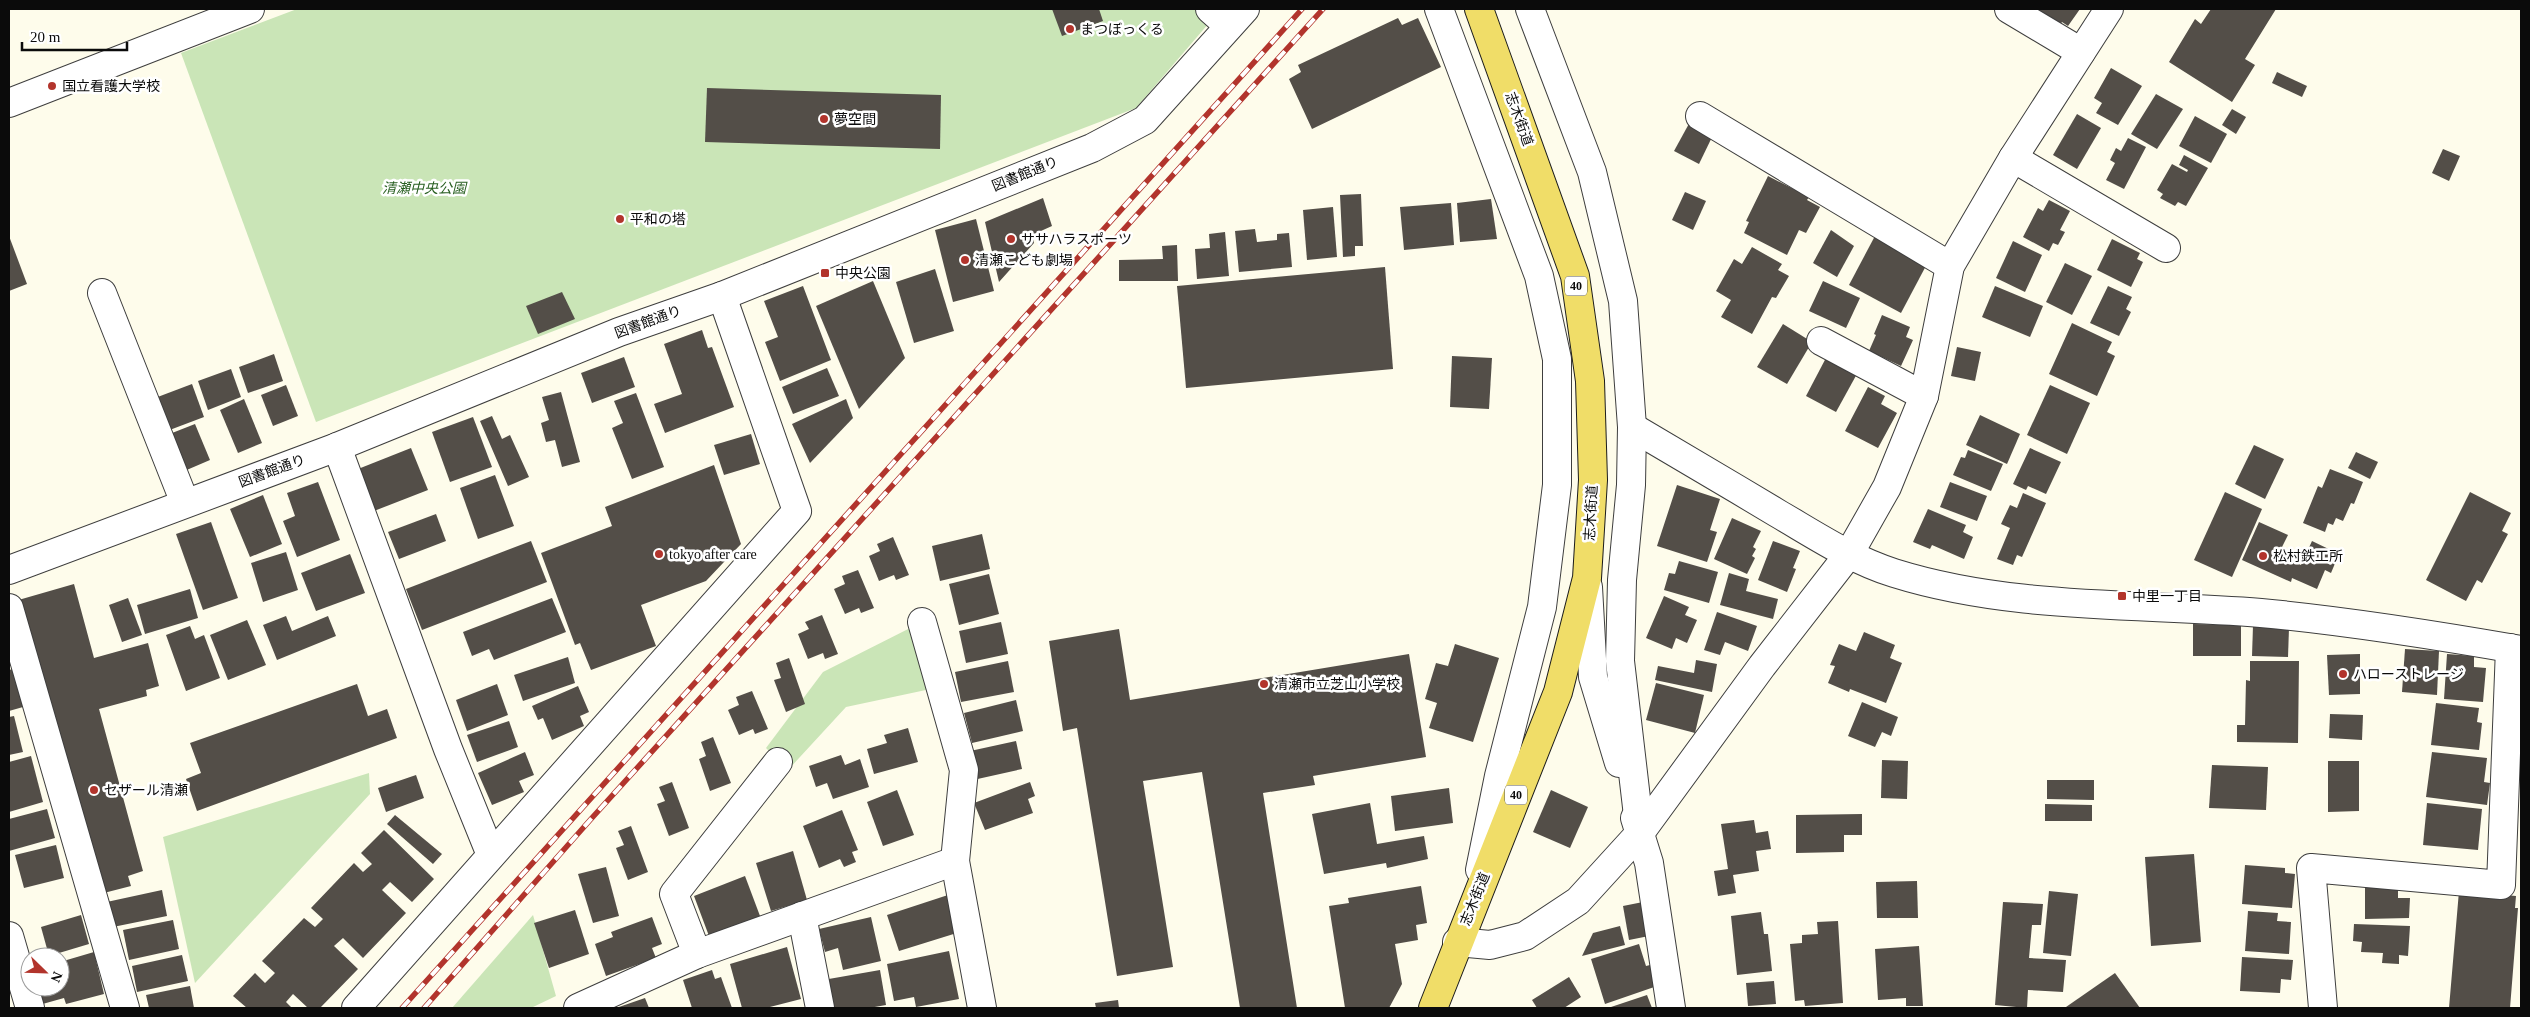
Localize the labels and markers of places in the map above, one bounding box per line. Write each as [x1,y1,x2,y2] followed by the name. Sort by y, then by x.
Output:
[1080,22,1164,37] place label: まつぼっくる
[1064,23,1076,35] marker: まつぼっくる
[62,79,160,94] place label: 国立看護大学校
[46,80,58,92] marker: 国立看護大学校
[834,112,876,127] place label: 夢空間
[818,113,830,125] marker: 夢空間
[630,212,686,227] place label: 平和の塔
[614,213,626,225] marker: 平和の塔
[1021,232,1132,247] place label: ササハラスポーツ
[1005,233,1017,245] marker: ササハラスポーツ
[975,253,1073,268] place label: 清瀬こども劇場
[959,254,971,266] marker: 清瀬こども劇場
[835,266,891,281] place label: 中央公園
[819,267,831,279] marker: 中央公園
[669,547,757,562] place label: tokyo after care
[653,548,665,560] marker: tokyo after care
[2273,548,2343,564] place label: 松村鉄工所
[2257,550,2269,562] marker: 松村鉄工所
[2132,589,2202,604] place label: 中里一丁目
[2116,590,2128,602] marker: 中里一丁目
[2353,667,2464,682] place label: ハローストレージ
[2337,668,2349,680] marker: ハローストレージ
[1274,677,1400,692] place label: 清瀬市立芝山小学校
[1258,678,1270,690] marker: 清瀬市立芝山小学校
[104,783,188,798] place label: セザール清瀬
[88,784,100,796] marker: セザール清瀬

